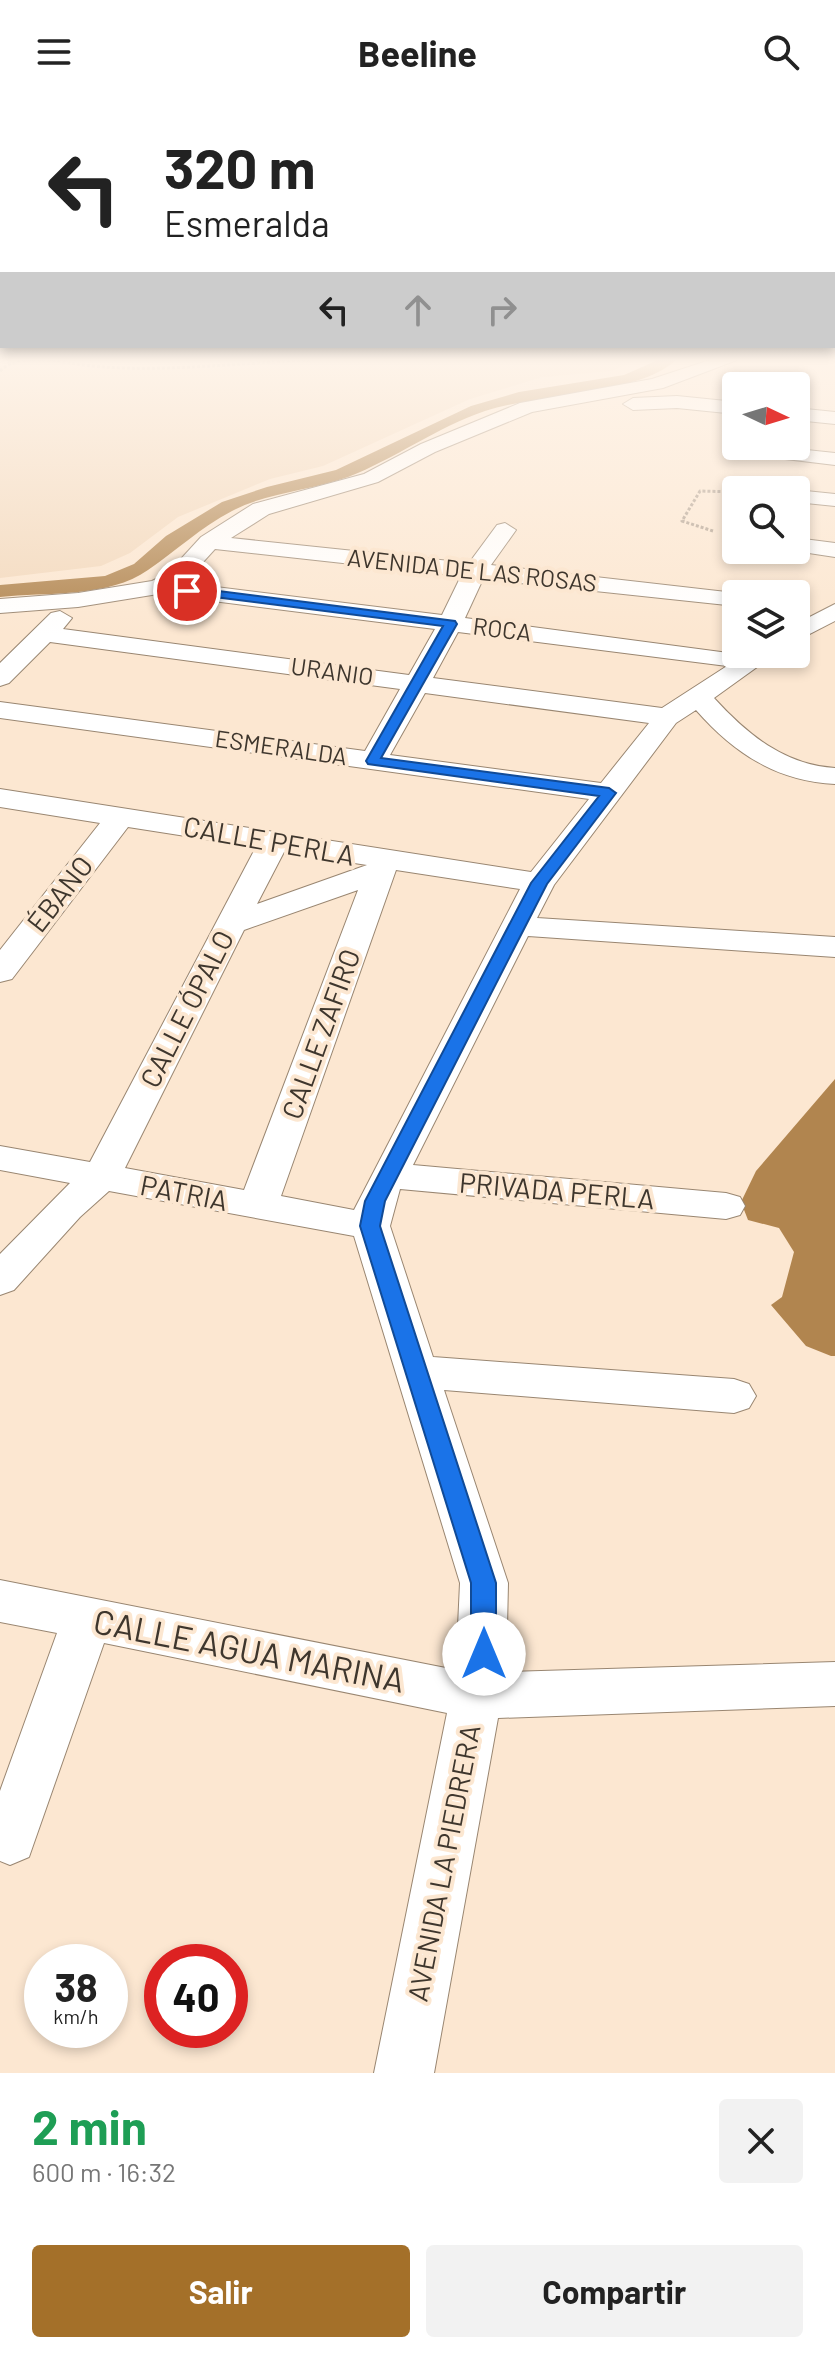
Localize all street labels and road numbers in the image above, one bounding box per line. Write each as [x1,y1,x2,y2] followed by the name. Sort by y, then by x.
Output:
[346,542,598,597] street label: AVENIDA DE LAS ROSAS
[471,611,533,646] street label: ROCA
[289,650,375,691] street label: URANIO
[213,723,349,770] street label: ESMERALDA
[181,808,357,872] street label: CALLE PERLA
[19,849,99,938] street label: ÉBANO
[132,924,240,1093] street label: CALLE ÓPALO
[274,944,367,1123] street label: CALLE ZAFIRO
[458,1165,656,1215] street label: PRIVADA PERLA
[138,1167,231,1217] street label: PATRIA
[90,1599,408,1700] street label: CALLE AGUA MARINA
[400,1722,487,2004] street label: AVENIDA LA PIEDRERA

